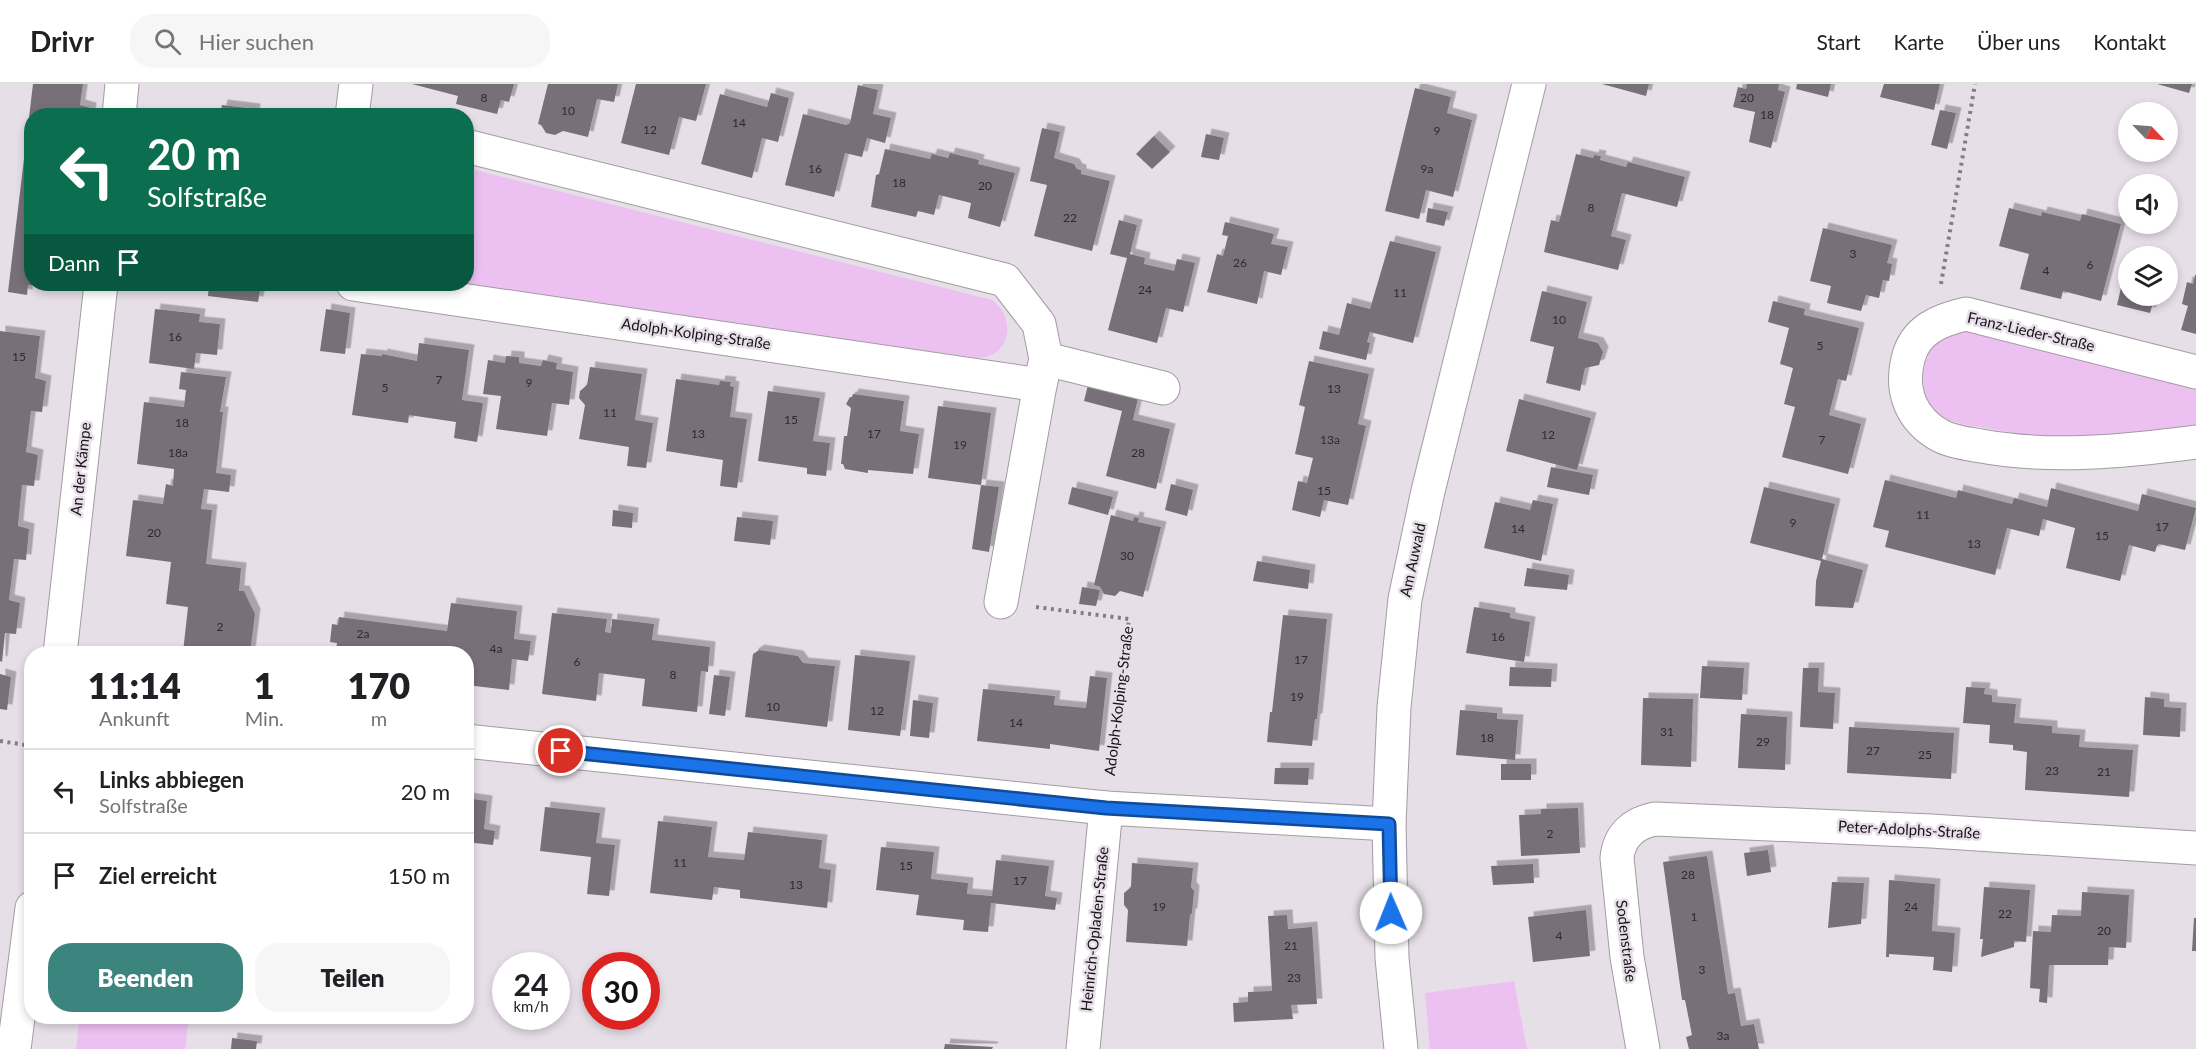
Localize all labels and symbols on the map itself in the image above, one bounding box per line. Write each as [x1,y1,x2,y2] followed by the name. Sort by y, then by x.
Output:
[481,90,488,105] house number: 8
[1740,90,1754,105] house number: 20
[2118,102,2178,162] north arrow
[561,103,575,118] house number: 10
[1760,107,1774,122] house number: 18
[732,115,746,130] house number: 14
[643,122,657,137] house number: 12
[1434,123,1441,138] house number: 9
[808,161,822,176] house number: 16
[1421,161,1433,176] house number: 9a
[892,175,906,190] house number: 18
[978,178,992,193] house number: 20
[1588,200,1595,215] house number: 8
[1063,210,1077,225] house number: 22
[1850,246,1857,261] house number: 3
[1233,255,1247,270] house number: 26
[2087,257,2094,272] house number: 6
[2043,263,2050,278] house number: 4
[1138,282,1152,297] house number: 24
[1393,285,1407,300] house number: 11
[1966,308,2097,354] street label: Franz-Lieder-Straße
[1552,312,1566,327] house number: 10
[620,314,772,352] street label: Adolph-Kolping-Straße
[168,329,182,344] house number: 16
[1817,338,1824,353] house number: 5
[12,349,26,364] house number: 15
[436,372,443,387] house number: 7
[526,375,533,390] house number: 9
[382,380,389,395] house number: 5
[1327,381,1341,396] house number: 13
[603,405,617,420] house number: 11
[784,412,798,427] house number: 15
[175,415,189,430] house number: 18
[66,421,94,516] street label: An der Kämpe
[691,426,705,441] house number: 13
[867,426,881,441] house number: 17
[1541,427,1555,442] house number: 12
[1320,432,1340,447] house number: 13a
[1819,432,1826,447] house number: 7
[953,437,967,452] house number: 19
[168,445,188,460] house number: 18a
[1131,445,1145,460] house number: 28
[1317,483,1331,498] house number: 15
[1916,507,1930,522] house number: 11
[1790,515,1797,530] house number: 9
[2155,519,2169,534] house number: 17
[1395,521,1429,598] street label: Am Auwald
[1511,521,1525,536] house number: 14
[147,525,161,540] house number: 20
[2095,528,2109,543] house number: 15
[1967,536,1981,551] house number: 13
[1120,548,1134,563] house number: 30
[217,619,224,634] house number: 2
[1100,625,1136,777] street label: Adolph-Kolping-Straße
[357,626,369,641] house number: 2a
[1491,629,1505,644] house number: 16
[490,641,502,656] house number: 4a
[1294,652,1308,667] house number: 17
[574,654,581,669] house number: 6
[670,667,677,682] house number: 8
[1290,689,1304,704] house number: 19
[766,699,780,714] house number: 10
[870,703,884,718] house number: 12
[1009,715,1023,730] house number: 14
[1660,724,1674,739] house number: 31
[535,725,586,776] pin
[1480,730,1494,745] house number: 18
[1756,734,1770,749] house number: 29
[1866,743,1880,758] house number: 27
[1918,747,1932,762] house number: 25
[2045,763,2059,778] house number: 23
[2097,764,2111,779] house number: 21
[1838,816,1981,842] street label: Peter-Adolphs-Straße
[1547,826,1554,841] house number: 2
[1076,846,1112,1012] street label: Heinrich-Opladen-Straße
[673,855,687,870] house number: 11
[899,858,913,873] house number: 15
[1681,867,1695,882] house number: 28
[1013,873,1027,888] house number: 17
[789,877,803,892] house number: 13
[1359,881,1423,945] position arrow
[1152,899,1166,914] house number: 19
[1613,899,1641,983] street label: Sodenstraße
[1904,899,1918,914] house number: 24
[1998,906,2012,921] house number: 22
[1691,909,1698,924] house number: 1
[2097,923,2111,938] house number: 20
[1556,928,1563,943] house number: 4
[1284,938,1298,953] house number: 21
[582,952,660,1030] speed limit sign: 30
[1699,962,1706,977] house number: 3
[1287,970,1301,985] house number: 23
[1717,1028,1729,1043] house number: 3a

